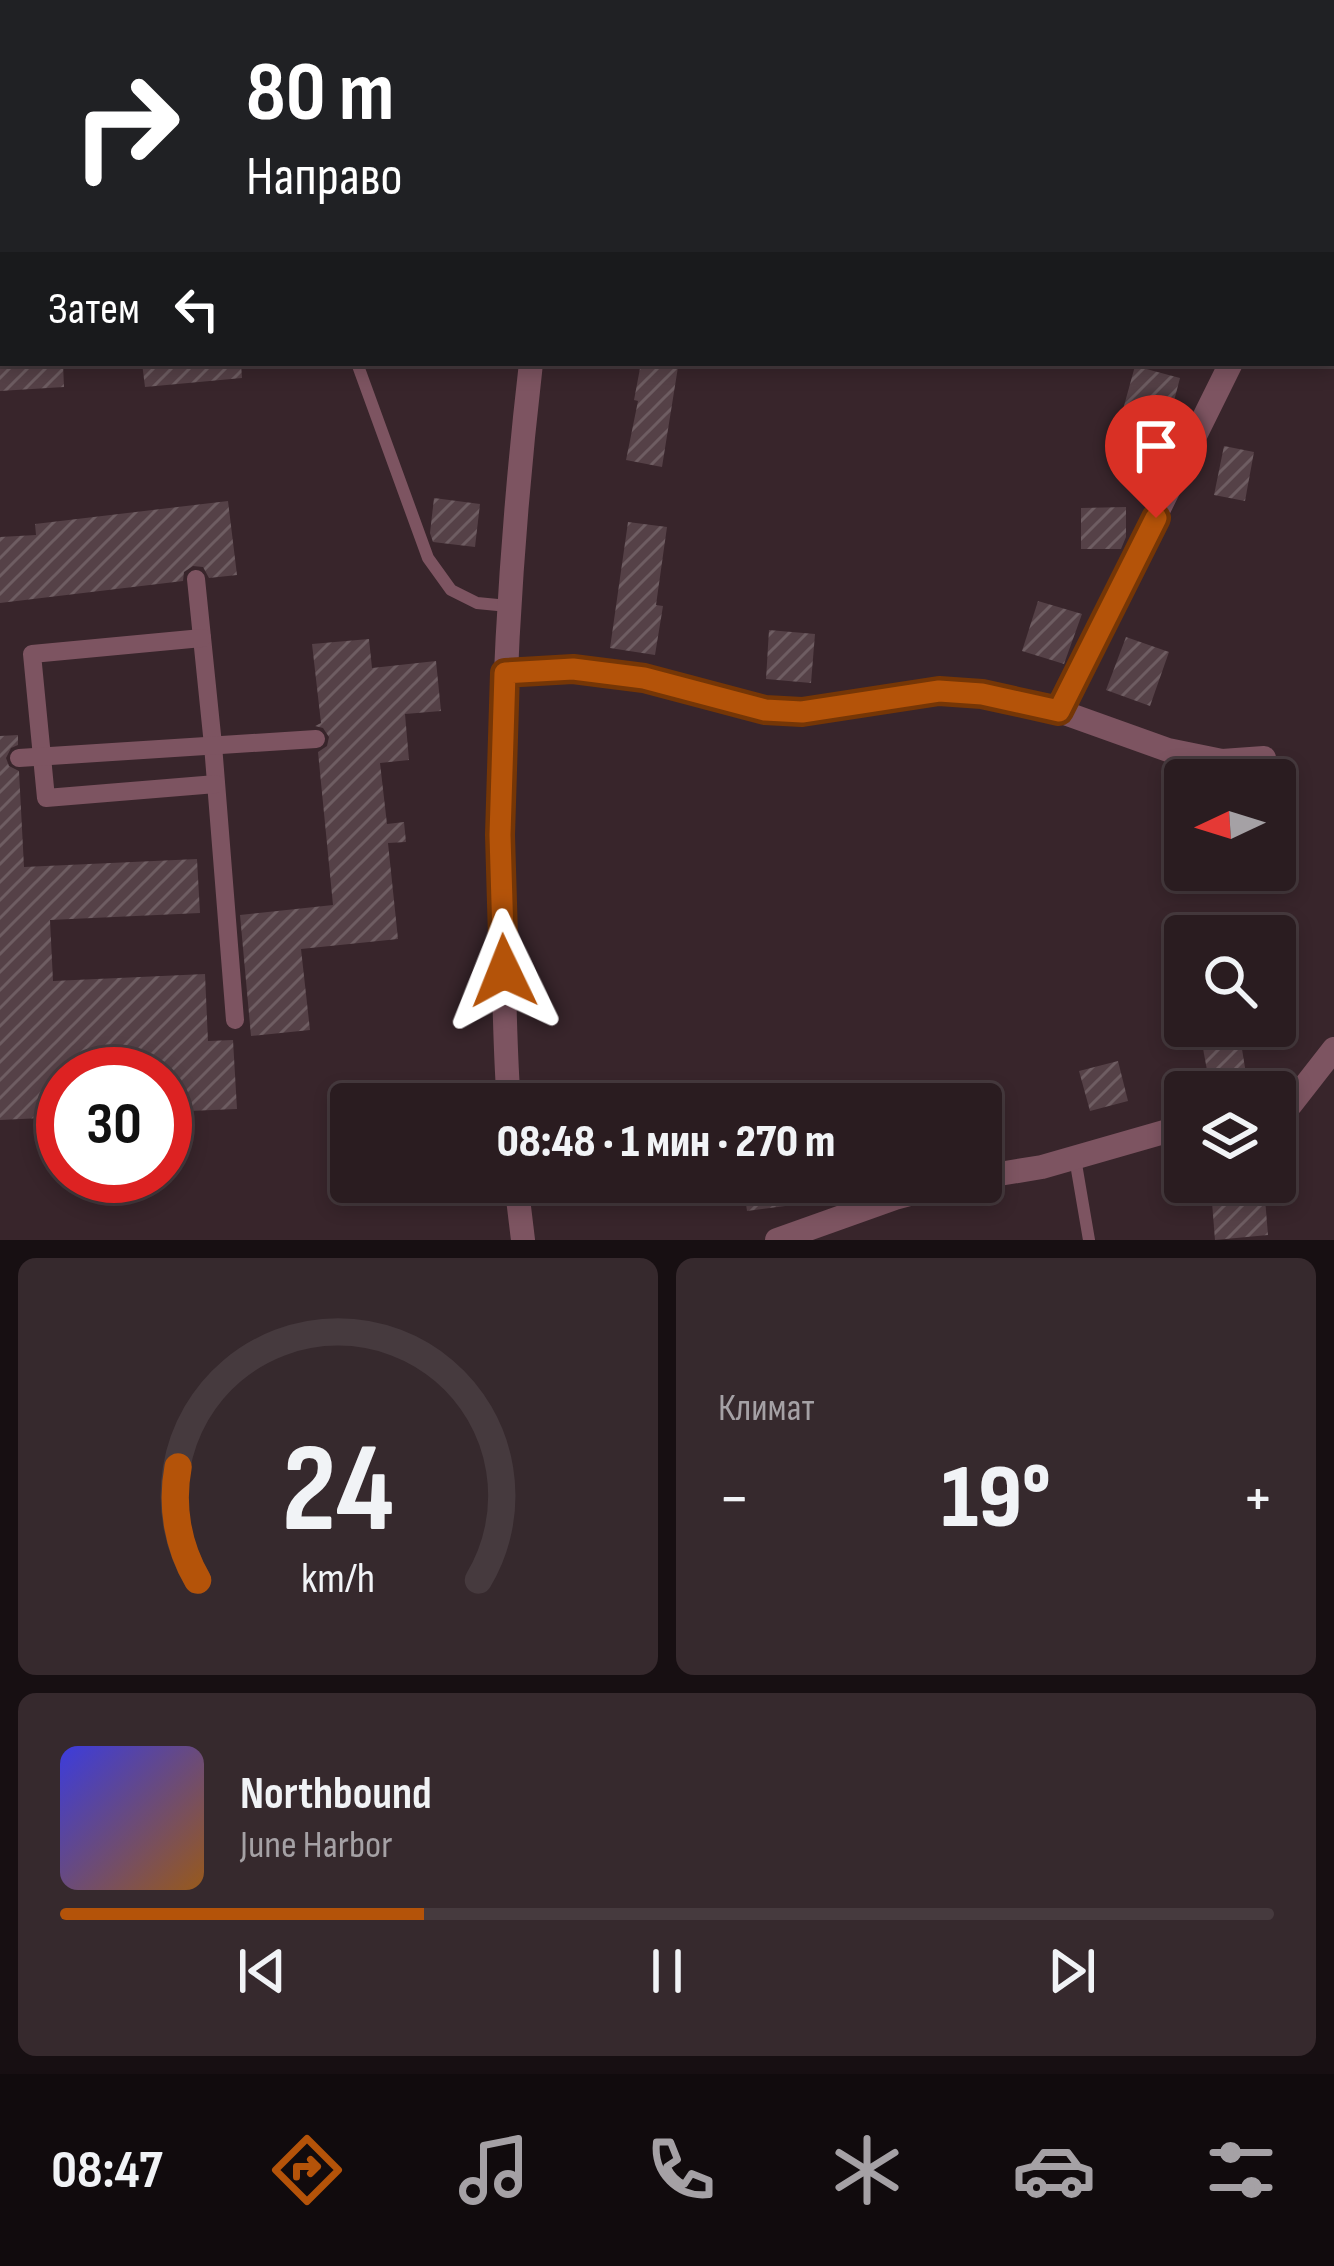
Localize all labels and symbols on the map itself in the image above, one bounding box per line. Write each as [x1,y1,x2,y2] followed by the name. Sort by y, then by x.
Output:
[1105,395,1207,518] pin
[1164,759,1296,891] north arrow
[441,908,567,1034] position arrow
[36,1047,192,1203] speed limit sign: 30

